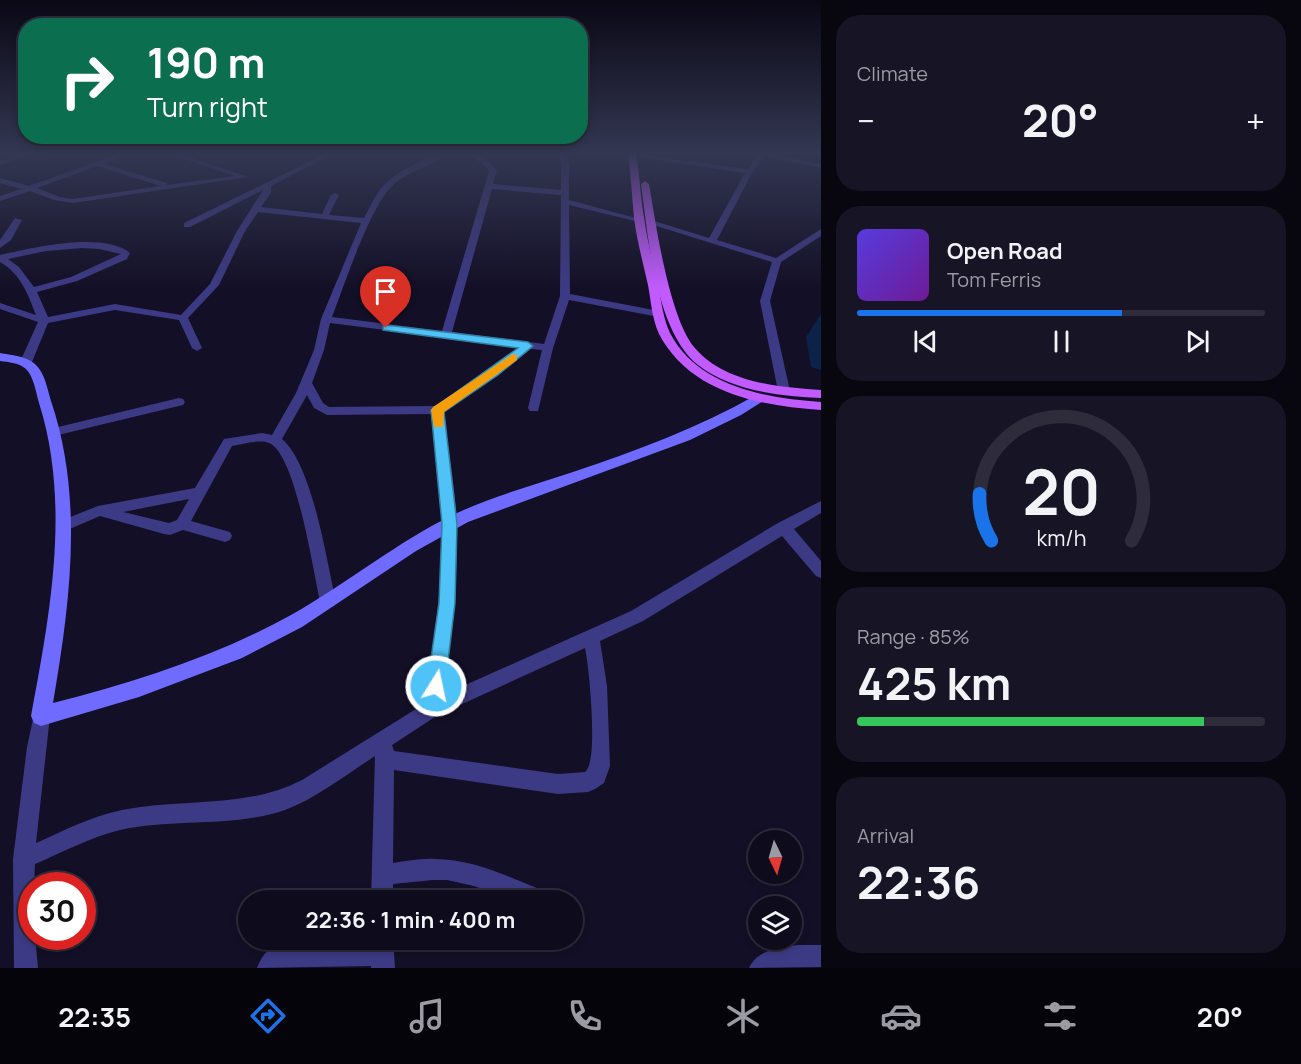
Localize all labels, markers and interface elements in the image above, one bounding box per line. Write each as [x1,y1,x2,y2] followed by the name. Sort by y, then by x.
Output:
[147,33,265,91] text: 190 m
[48,42,126,120] icon: right
[857,60,928,87] text: Climate
[147,88,268,125] text: Turn right
[1022,89,1099,151] text: 20°
[857,98,875,143] text: −
[1246,98,1265,143] text: +
[947,236,1062,266] text: Open Road
[360,266,411,328] pin
[947,266,1041,293] text: Tom Ferris
[369,275,402,308] icon: arrive
[909,325,942,358] icon: previous
[1045,325,1078,358] icon: pause
[1181,325,1214,358] icon: next
[1022,448,1100,534] text: 20
[1036,523,1086,552] text: km/h
[857,623,970,650] text: Range · 85%
[857,652,1011,714] text: 425 km
[404,654,468,718] position arrow
[857,822,914,849] text: Arrival
[748,830,802,884] north arrow
[748,830,802,950] map controls
[857,851,980,913] text: 22:36
[18,872,96,950] speed limit sign: 30
[748,896,802,950] button: layers
[306,905,515,935] text: 22:36 · 1 min · 400 m
[247,995,289,1037] icon: directions
[406,995,448,1037] icon: music
[564,995,606,1037] icon: phone
[722,995,764,1037] icon: climate
[880,995,922,1037] icon: car
[1039,995,1081,1037] icon: filters
[58,998,131,1035] text: 22:35
[1197,998,1243,1035] text: 20°

